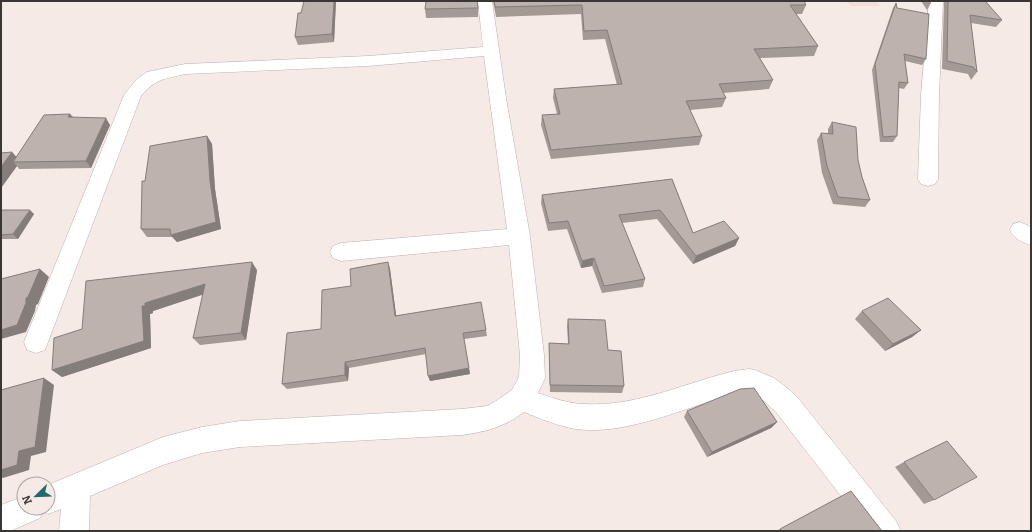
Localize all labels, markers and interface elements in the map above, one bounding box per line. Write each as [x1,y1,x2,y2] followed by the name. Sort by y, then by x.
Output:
[16,476,56,516] north arrow
[19,493,35,506] text: N

